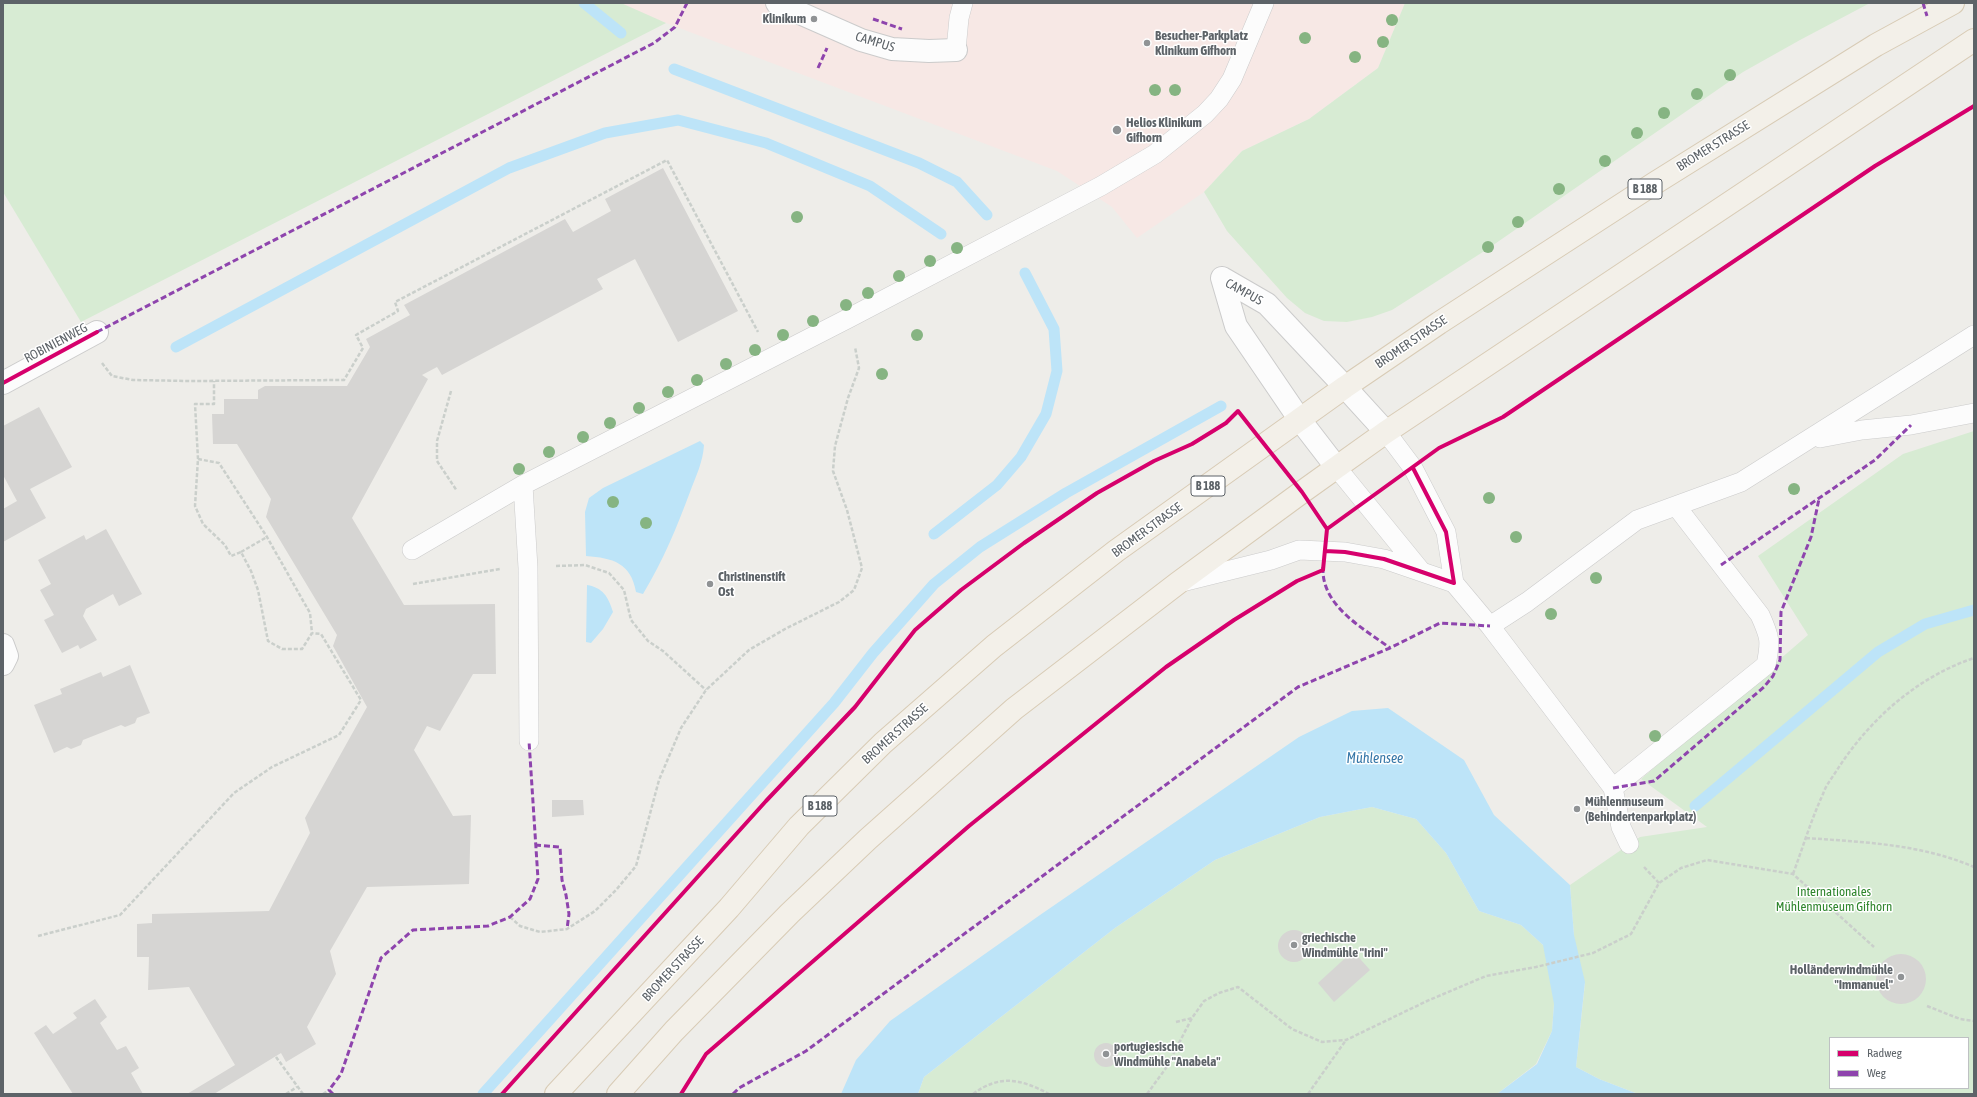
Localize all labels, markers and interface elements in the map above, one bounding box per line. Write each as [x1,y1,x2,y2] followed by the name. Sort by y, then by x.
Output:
[763,11,806,27] place label: Klinikum
[809,14,819,24] marker: Klinikum
[1155,28,1248,59] place label: Besucher-Parkplatz Klinikum Gifhorn
[853,29,897,55] street label: CAMPUS
[1142,38,1152,48] marker: Besucher-Parkplatz Klinikum Gifhorn
[1126,115,1202,146] place label: Helios Klinikum Gifhorn
[1674,117,1752,175] street label: BROMER STRASSE
[1111,124,1123,136] marker: Helios Klinikum Gifhorn
[1628,179,1662,199] road number: B 188
[1223,275,1265,309] street label: CAMPUS
[1372,312,1450,372] street label: BROMER STRASSE
[22,320,90,366] street label: ROBINIENWEG
[1191,476,1225,496] road number: B 188
[1109,499,1185,561] street label: BROMER STRASSE
[718,569,785,600] place label: Christinenstift Ost
[705,579,715,589] marker: Christinenstift Ost
[859,700,931,768] street label: BROMER STRASSE
[1347,751,1403,767] water label: Mühlensee
[1585,794,1696,825] place label: Mühlenmuseum (Behindertenparkplatz)
[803,796,837,816] road number: B 188
[1572,804,1582,814] marker: Mühlenmuseum (Behindertenparkplatz)
[1776,884,1892,915] park label: Internationales Mühlenmuseum Gifhorn
[1302,930,1388,961] place label: griechische Windmühle "Irini"
[639,933,707,1005] street label: BROMER STRASSE
[1289,940,1299,950] marker: griechische Windmühle "Irini"
[1790,962,1893,993] place label: Holländerwindmühle "Immanuel"
[1896,972,1906,982] marker: Holländerwindmühle "Immanuel"
[1829,1037,1969,1089] legend
[1114,1039,1221,1070] place label: portugiesische Windmühle "Anabela"
[1867,1046,1902,1060] text: Radweg
[1101,1049,1111,1059] marker: portugiesische Windmühle "Anabela"
[1867,1066,1886,1080] text: Weg

